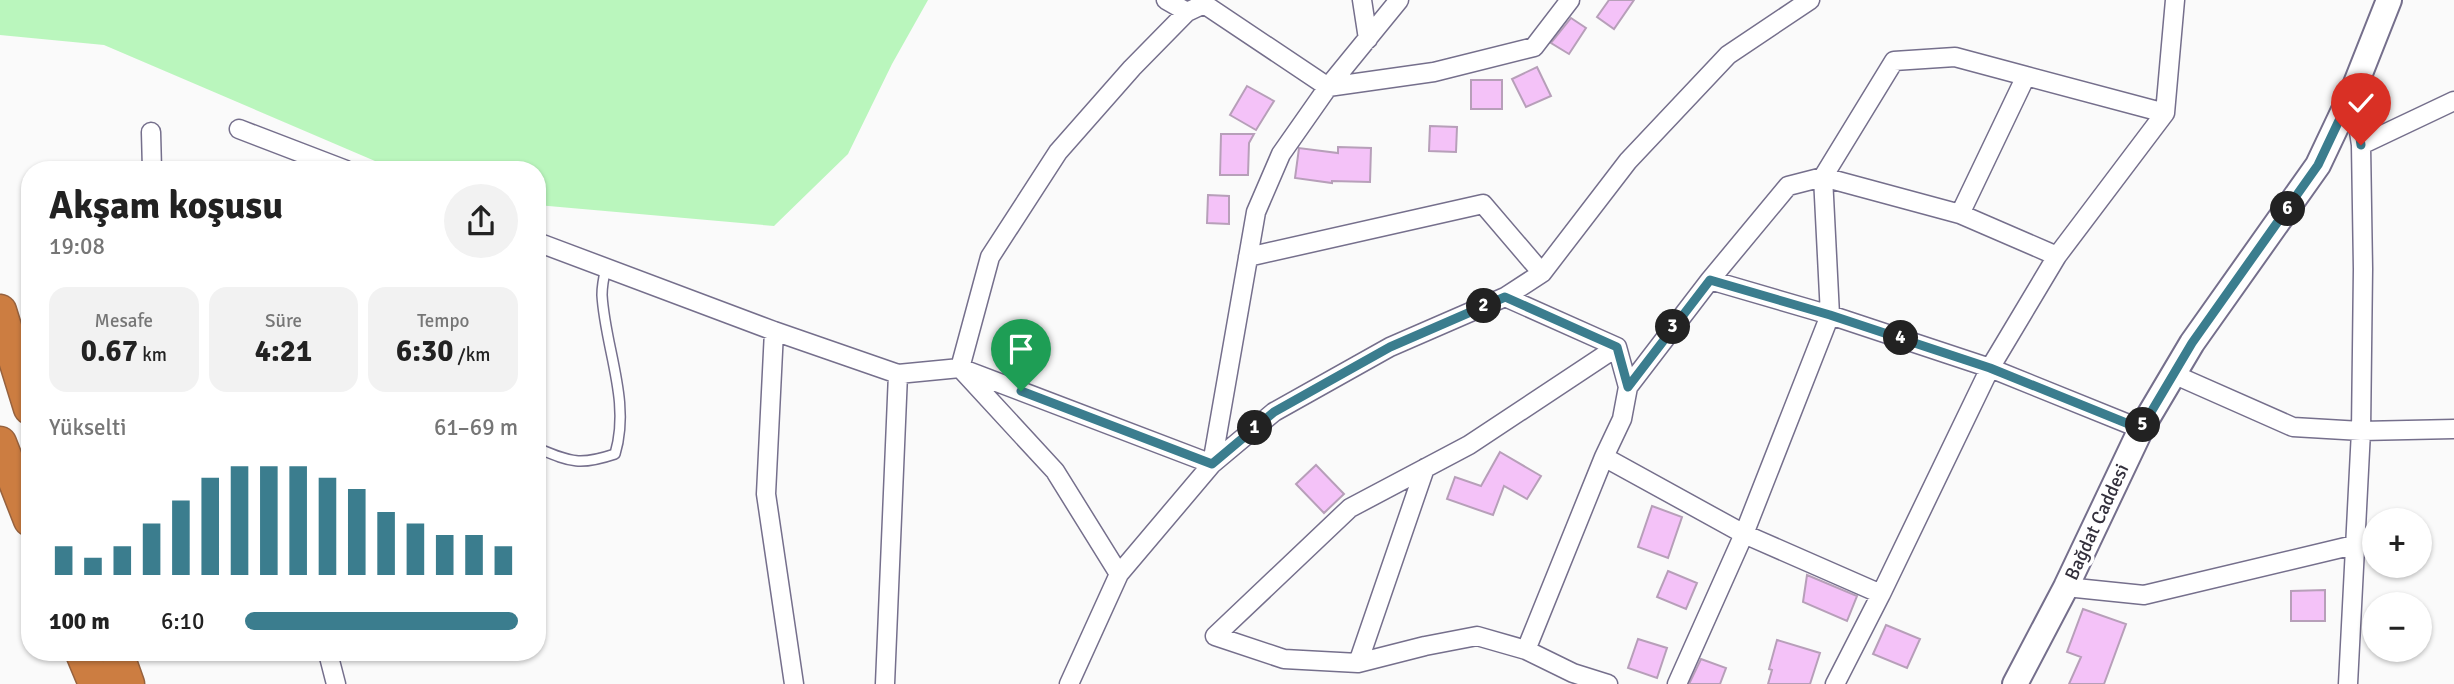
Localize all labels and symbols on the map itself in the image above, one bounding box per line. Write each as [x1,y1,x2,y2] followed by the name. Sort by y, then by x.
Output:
[2331,73,2391,145] pin
[2270,192,2306,227] pin: 6
[1466,288,1502,324] pin: 2
[1656,310,1690,344] pin: 3
[991,319,1051,391] pin
[1884,320,1918,356] pin: 4
[2126,408,2160,442] pin: 5
[1238,410,1272,446] pin: 1
[2060,460,2134,584] street label: Bağdat Caddesi

